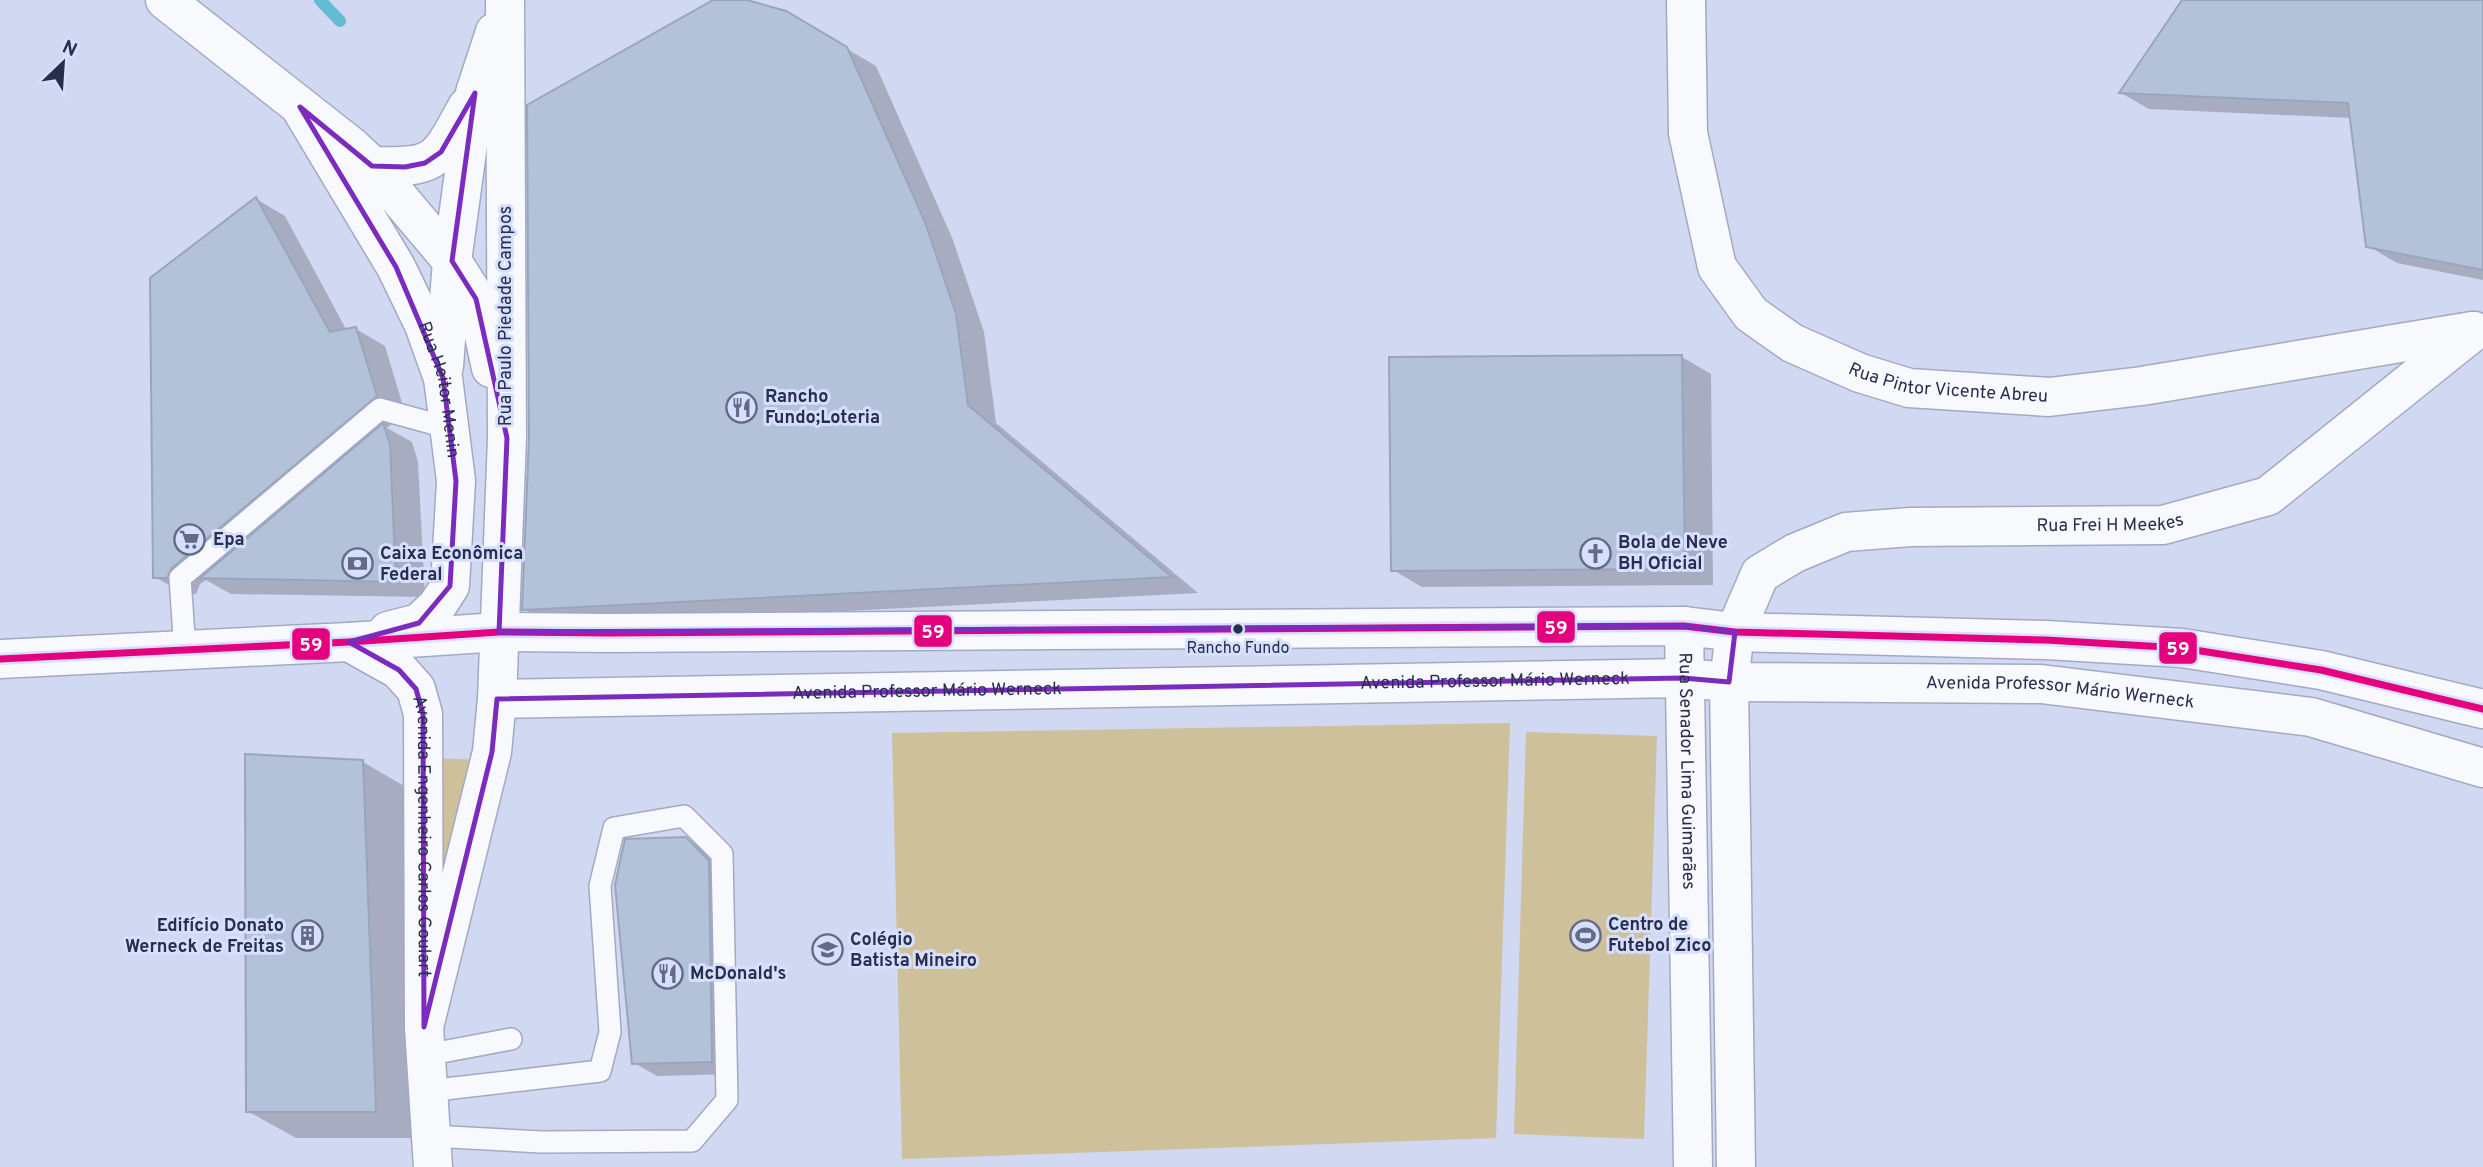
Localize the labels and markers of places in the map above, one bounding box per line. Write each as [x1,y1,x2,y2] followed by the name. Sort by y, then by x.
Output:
[765,386,880,430] place label: Rancho Fundo;Loteria
[725,390,759,424] restaurant icon: Rancho Fundo;Loteria
[173,523,207,557] supermarket icon: Epa
[213,529,245,552] place label: Epa
[1618,532,1728,576] place label: Bola de Neve BH Oficial
[1578,536,1612,570] church icon: Bola de Neve BH Oficial
[380,543,523,587] place label: Caixa Econômica Federal
[340,547,374,581] bank icon: Caixa Econômica Federal
[1231,622,1245,636] marker: Rancho Fundo
[1186,639,1290,659] place label: Rancho Fundo
[1608,914,1711,958] place label: Centro de Futebol Zico
[125,915,284,959] place label: Edifício Donato Werneck de Freitas
[1568,918,1602,952] sports icon: Centro de Futebol Zico
[290,919,324,953] building icon: Edifício Donato Werneck de Freitas
[850,929,977,973] place label: Colégio Batista Mineiro
[810,933,844,967] school or university icon: Colégio Batista Mineiro
[650,957,684,991] restaurant icon: McDonald's
[690,963,786,986] place label: McDonald's

